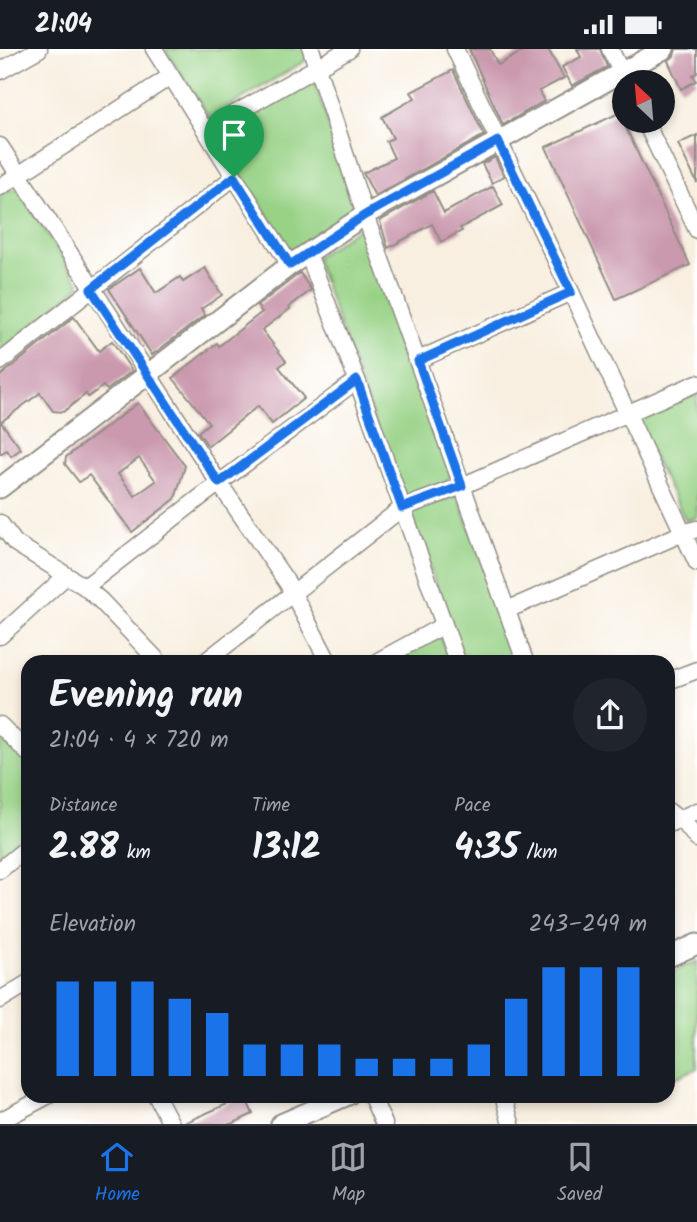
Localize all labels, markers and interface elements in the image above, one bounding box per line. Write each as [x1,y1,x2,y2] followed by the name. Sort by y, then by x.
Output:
[35,4,92,46] text: 21:04
[612,70,676,133] north arrow
[612,70,675,133] map controls
[204,105,264,177] pin
[215,116,253,154] icon: arrive
[49,667,243,727] text: Evening run
[573,678,647,752] button: share
[49,723,229,759] text: 21:04 · 4 × 720 m
[49,791,117,821] text: Distance
[252,791,290,821] text: Time
[454,791,491,821] text: Pace
[49,821,119,877] text: 2.88
[252,821,321,877] text: 13:12
[454,821,519,877] text: 4:35
[119,838,151,868] text: km
[519,838,557,868] text: /km
[49,907,136,943] text: Elevation
[529,907,647,943] text: 243–249 m
[95,1138,140,1210] tab: Home
[329,1138,367,1210] tab: Map
[557,1138,602,1210] tab: Saved

